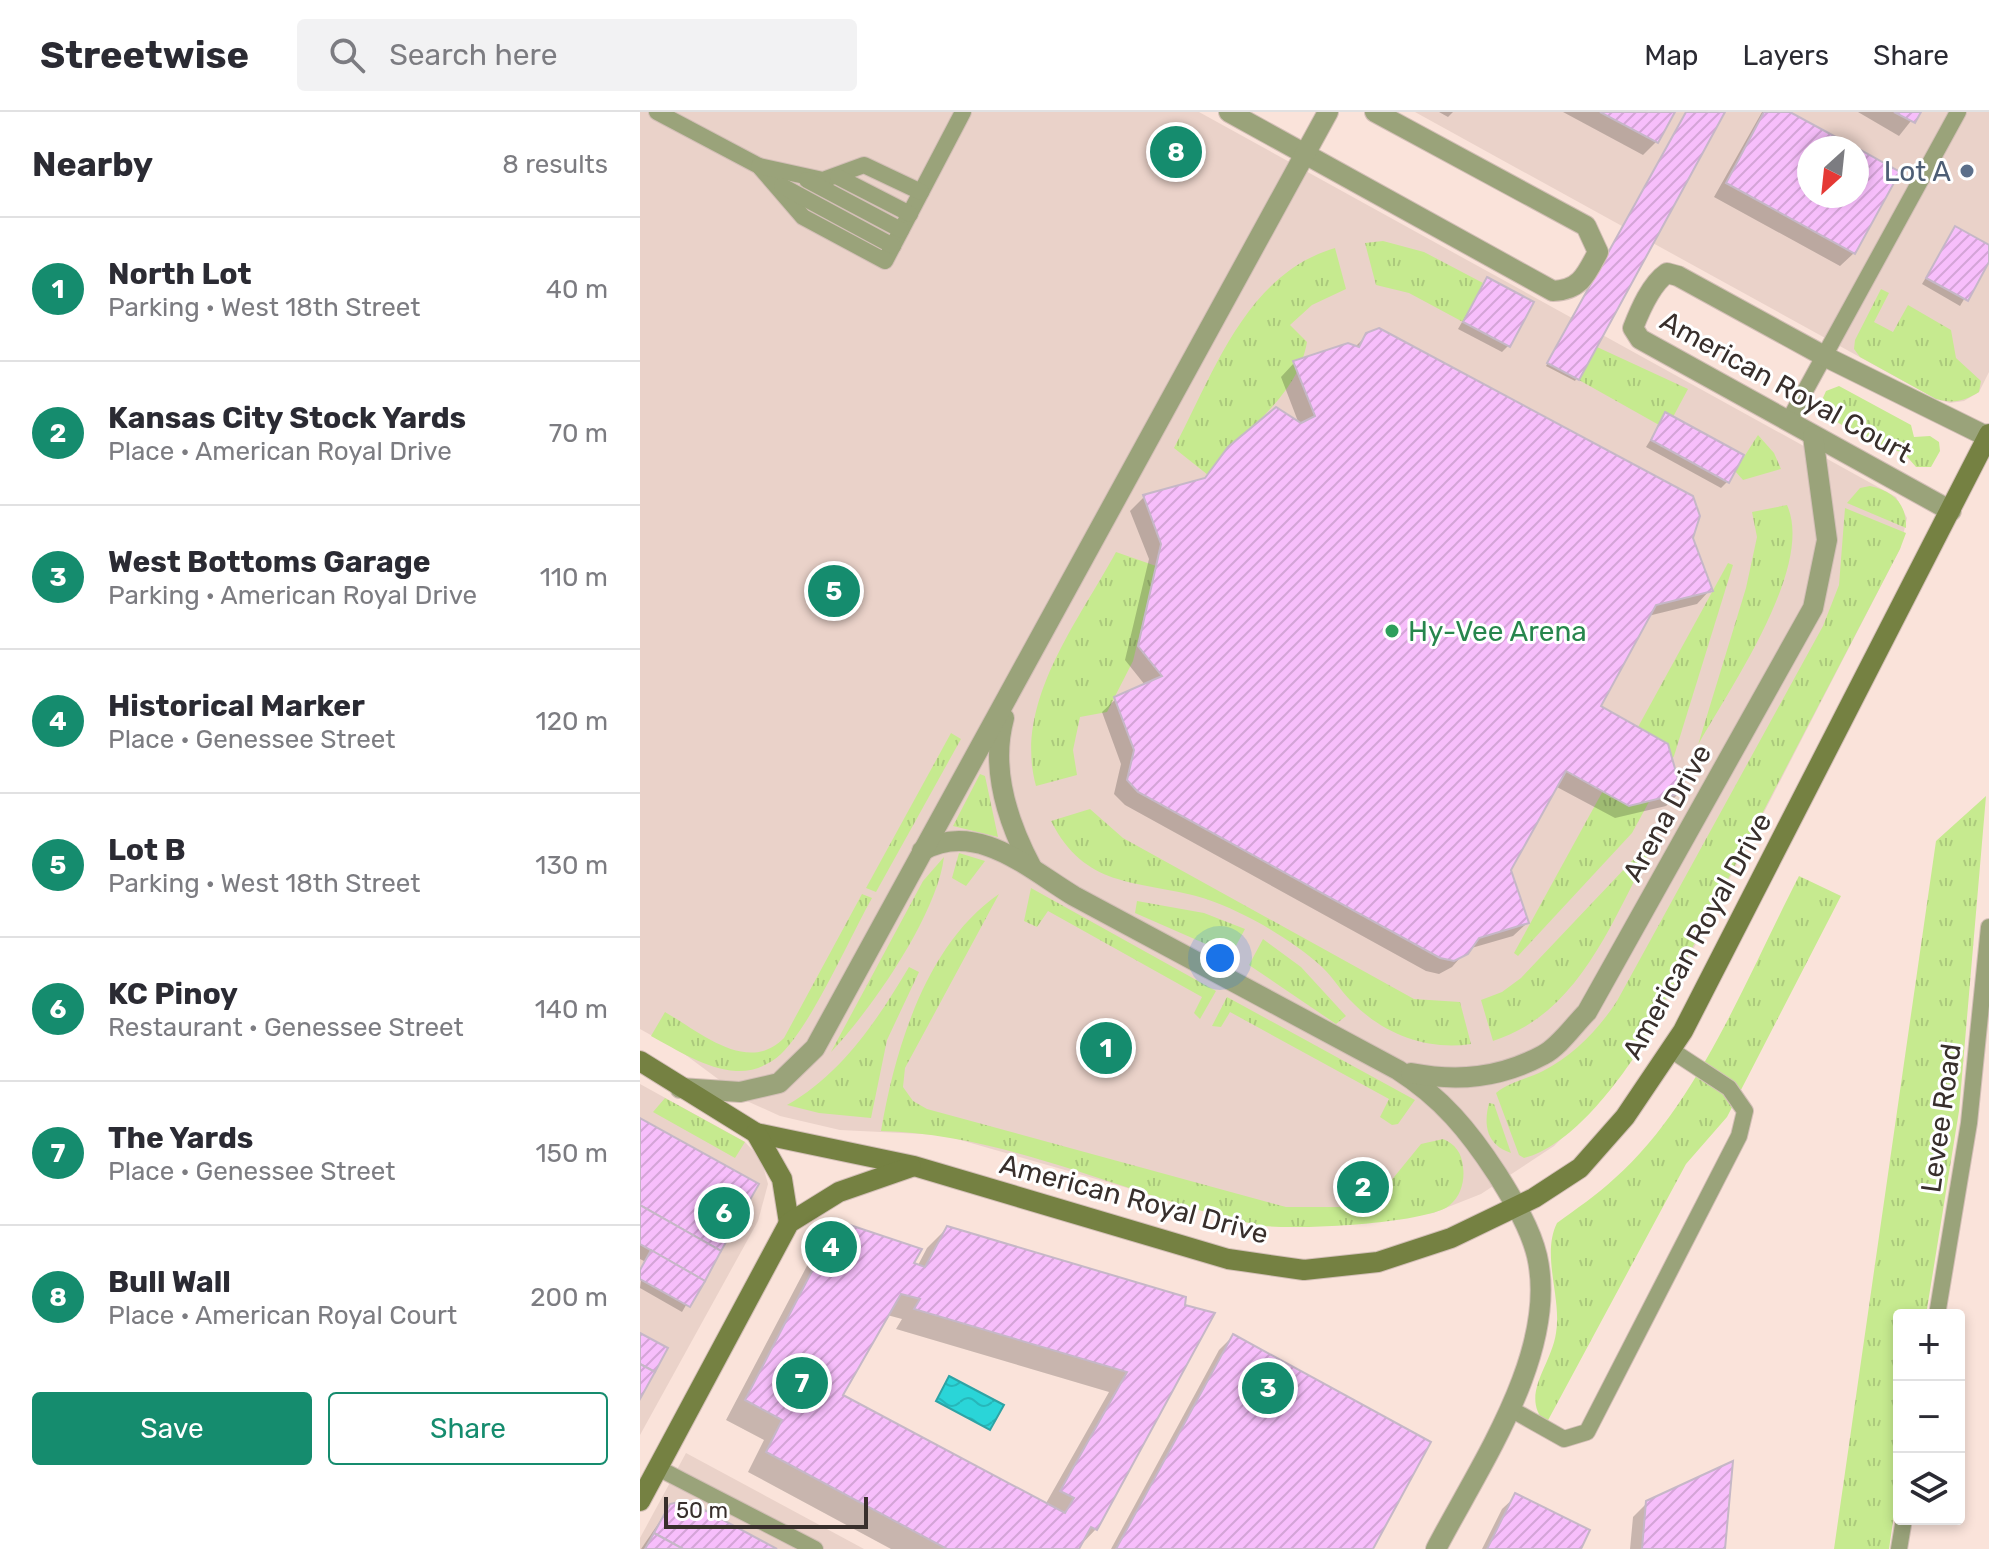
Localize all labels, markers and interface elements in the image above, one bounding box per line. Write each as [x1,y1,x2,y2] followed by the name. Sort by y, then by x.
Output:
[297,19,857,91] search box
[40,32,249,78] text: Streetwise
[325,33,369,77] icon: search
[389,37,557,73] text: Search here
[1644,39,1699,72] text: Map
[1743,39,1829,72] text: Layers
[1873,39,1949,72] text: Share
[1150,122,1202,182] pin: 8
[1797,136,1869,208] north arrow
[32,144,153,185] text: Nearby
[502,149,608,180] text: 8 results
[1884,155,1951,188] place label: Lot A
[1958,162,1976,180] marker: Lot A
[108,256,251,292] text: North Lot
[52,274,64,305] text: 1
[546,274,608,305] text: 40 m
[108,292,420,323] text: Parking · West 18th Street
[1655,304,1918,470] street label: American Royal Court
[108,400,466,436] text: Kansas City Stock Yards
[50,418,66,449] text: 2
[549,418,608,449] text: 70 m
[108,436,452,467] text: Place · American Royal Drive
[108,544,431,580] text: West Bottoms Garage
[808,561,860,621] pin: 5
[49,562,67,593] text: 3
[540,562,608,593] text: 110 m
[108,580,477,611] text: Parking · American Royal Drive
[1408,615,1587,648] place label: Hy-Vee Arena
[1383,622,1401,640] marker: Hy-Vee Arena
[108,688,365,724] text: Historical Marker
[49,706,67,737] text: 4
[536,706,608,737] text: 120 m
[108,724,395,755] text: Place · Genessee Street
[1616,739,1718,887] street label: Arena Drive
[1616,807,1778,1065] street label: American Royal Drive
[108,832,186,868] text: Lot B
[50,850,66,881] text: 5
[535,850,608,881] text: 130 m
[108,868,420,899] text: Parking · West 18th Street
[1200,938,1240,978] your location
[108,976,238,1012] text: KC Pinoy
[50,994,66,1025] text: 6
[535,994,608,1025] text: 140 m
[108,1012,464,1043] text: Restaurant · Genessee Street
[1080,1018,1132,1078] pin: 1
[1914,1041,1968,1195] street label: Levee Road
[108,1120,253,1156] text: The Yards
[51,1138,65,1169] text: 7
[535,1138,608,1169] text: 150 m
[996,1147,1272,1251] street label: American Royal Drive
[108,1156,395,1187] text: Place · Genessee Street
[1337,1157,1389,1217] pin: 2
[698,1183,750,1243] pin: 6
[805,1217,857,1277] pin: 4
[108,1264,231,1300] text: Bull Wall
[49,1282,67,1313] text: 8
[530,1282,608,1313] text: 200 m
[108,1300,457,1331] text: Place · American Royal Court
[1893,1309,1965,1525] map controls
[1893,1309,1965,1381] button: +
[776,1353,828,1413] pin: 7
[1242,1358,1294,1418] pin: 3
[1893,1381,1965,1453] button: −
[32,1392,312,1465] button: Save
[328,1392,608,1465] button: Share
[1893,1453,1965,1525] button: layers
[664,1493,868,1529] scale bar
[676,1497,728,1524] text: 50 m

